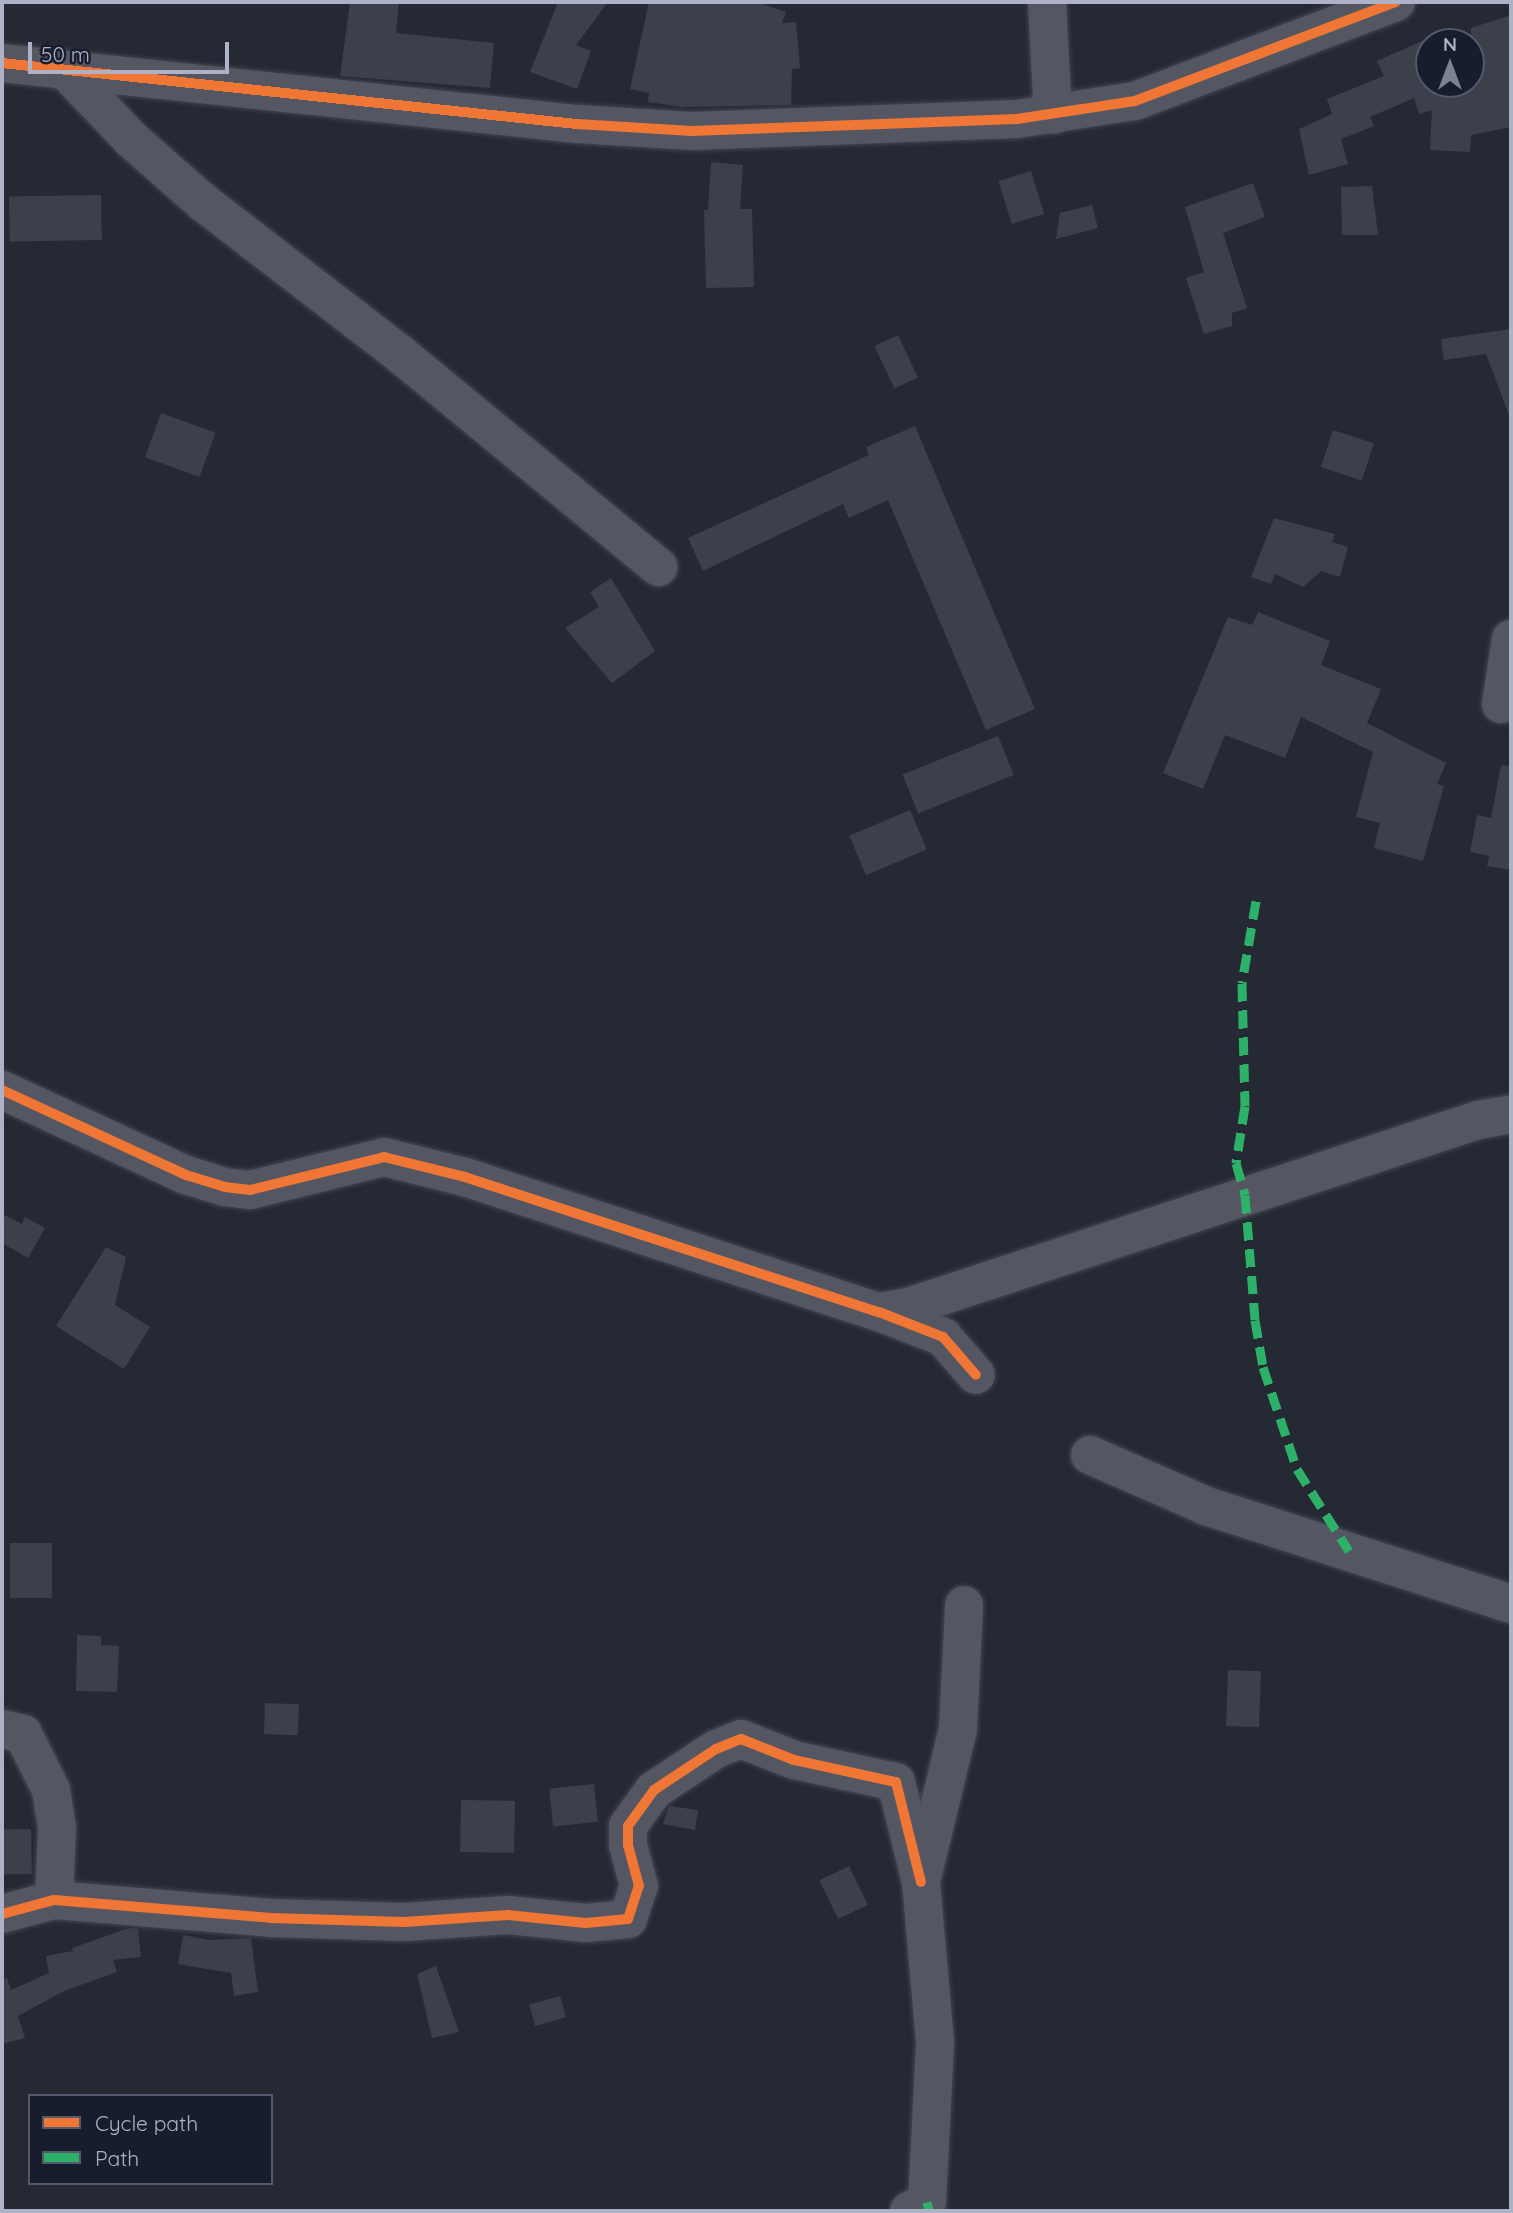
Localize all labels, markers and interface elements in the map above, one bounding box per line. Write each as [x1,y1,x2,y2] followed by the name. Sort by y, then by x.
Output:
[32,28,233,72] scale bar
[1415,28,1485,98] north arrow
[1443,32,1457,56] text: N
[41,41,90,67] text: 50 m
[28,2094,273,2185] legend
[95,2110,198,2136] text: Cycle path
[95,2145,139,2171] text: Path

